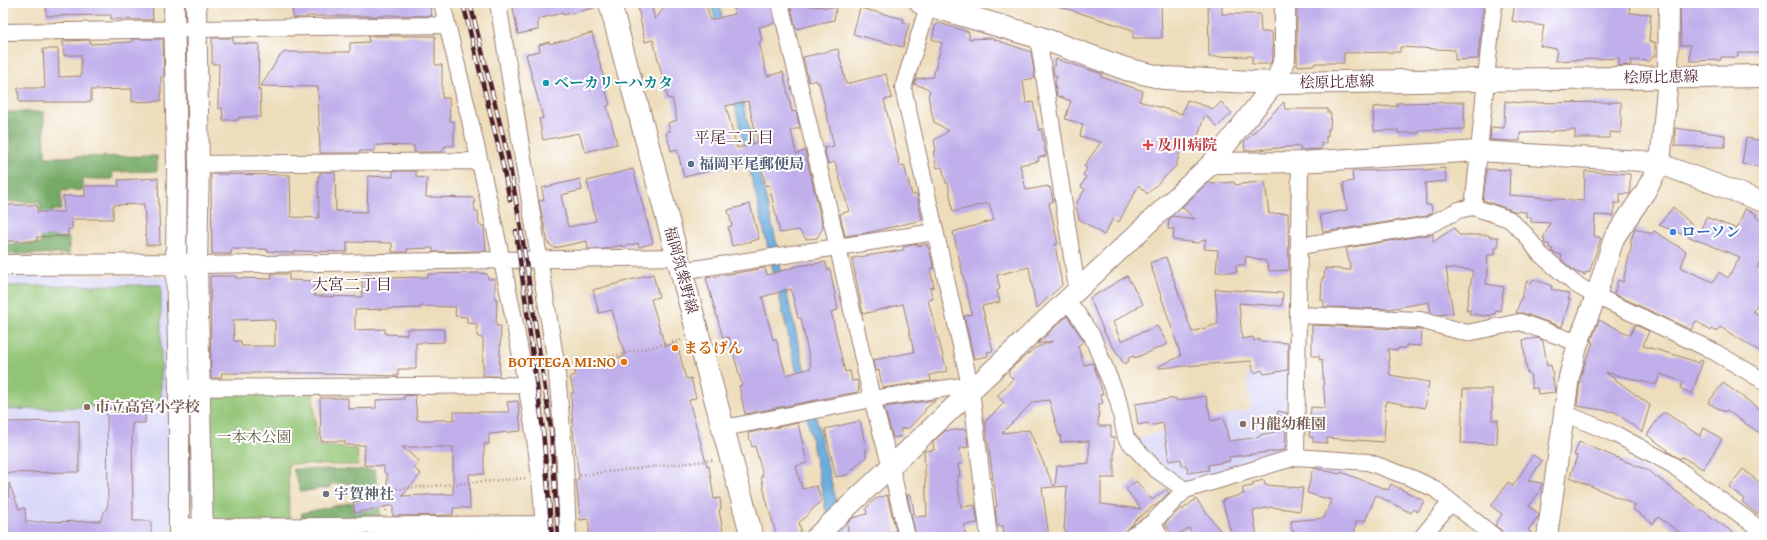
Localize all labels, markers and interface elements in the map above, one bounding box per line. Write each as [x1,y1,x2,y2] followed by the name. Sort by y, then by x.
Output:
[1623,65,1699,88] street label: 桧原比恵線
[1299,70,1375,93] street label: 桧原比恵線
[554,72,673,93] place label: ベーカリーハカタ
[541,78,551,88] marker: ベーカリーハカタ
[694,125,774,149] district label: 平尾二丁目
[1157,134,1217,155] place label: 及川病院
[1142,139,1154,151] marker: 及川病院
[699,153,804,174] place label: 福岡平尾郵便局
[686,159,696,169] marker: 福岡平尾郵便局
[1681,221,1740,242] place label: ローソン
[660,224,703,316] street label: 福岡筑紫野線
[1668,227,1678,237] marker: ローソン
[312,272,392,296] district label: 大宮二丁目
[683,337,743,358] place label: まるげん
[670,343,680,353] marker: まるげん
[508,351,616,372] place label: BOTTEGA MI:NO
[619,357,629,367] marker: BOTTEGA MI:NO
[95,396,200,417] place label: 市立高宮小学校
[82,402,92,412] marker: 市立高宮小学校
[1251,413,1326,434] place label: 円龍幼稚園
[1238,419,1248,429] marker: 円龍幼稚園
[216,426,292,447] park label: 一本木公園
[334,483,394,504] place label: 宇賀神社
[321,489,331,499] marker: 宇賀神社

